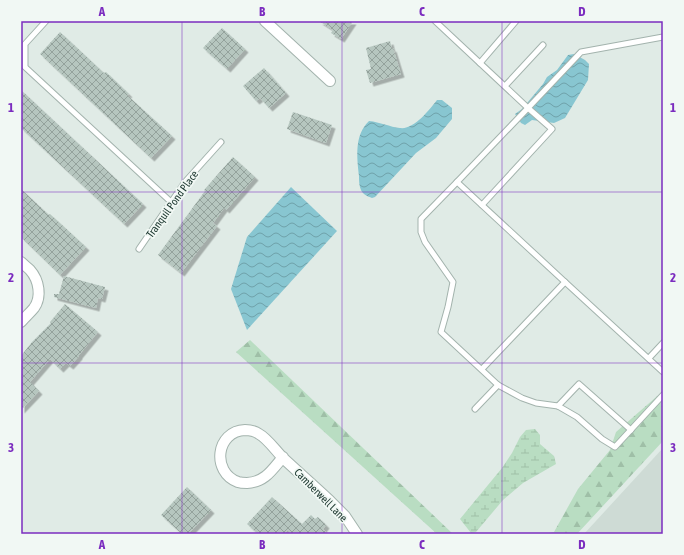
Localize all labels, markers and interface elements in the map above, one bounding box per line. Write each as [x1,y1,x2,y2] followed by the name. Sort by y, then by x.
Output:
[98,4,106,19] text: A
[259,4,266,19] text: B
[419,4,425,19] text: C
[578,4,586,19] text: D
[8,100,14,115] text: 1
[670,100,676,115] text: 1
[144,168,200,240] street label: Tranquil Pond Place
[8,270,14,285] text: 2
[670,270,676,285] text: 2
[8,440,14,455] text: 3
[670,440,676,455] text: 3
[292,466,350,524] street label: Camberwell Lane
[98,537,106,552] text: A
[259,537,266,552] text: B
[419,537,425,552] text: C
[578,537,586,552] text: D

